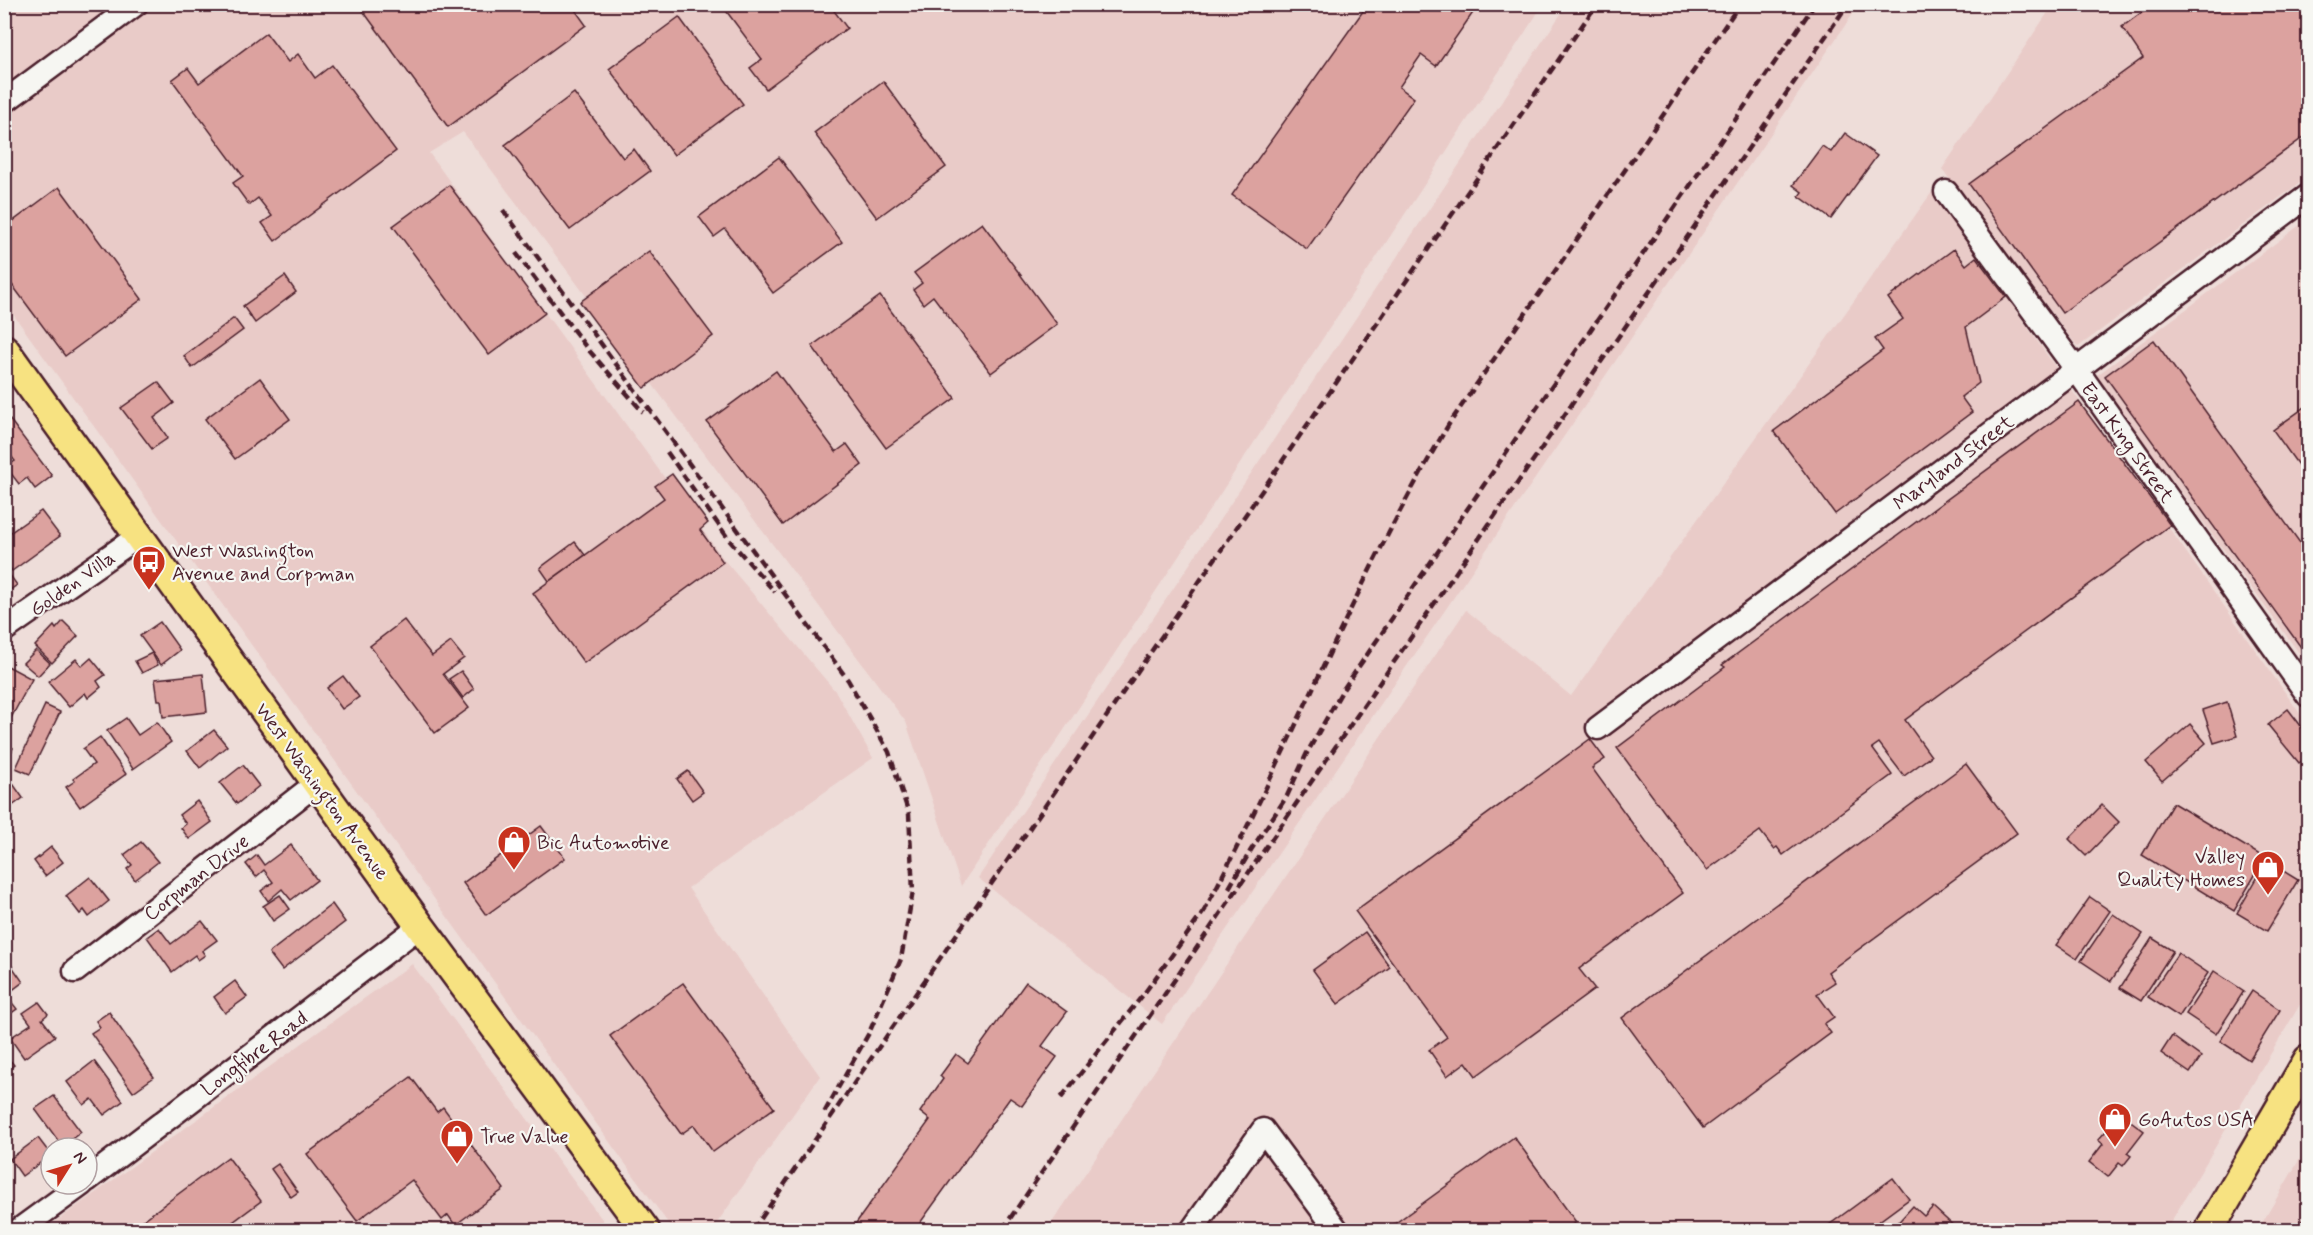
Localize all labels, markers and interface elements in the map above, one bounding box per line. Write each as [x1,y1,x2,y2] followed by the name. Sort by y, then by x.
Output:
[2073,377,2180,509] street label: East King Street
[1888,409,2020,517] street label: Maryland Street
[172,538,354,588] place label: West Washington Avenue and Corpman
[131,544,167,591] bus stop icon: West Washington Avenue and Corpman
[25,545,121,624] street label: Golden Villa
[247,698,395,887] street label: West Washington Avenue
[496,824,532,871] shop icon: Bic Automotive
[139,828,255,928] street label: Corpman Drive
[537,830,670,857] place label: Bic Automotive
[2117,844,2245,894] place label: Valley Quality Homes
[2250,849,2286,896] shop icon: Valley Quality Homes
[196,1005,314,1104] street label: Longfibre Road
[2097,1101,2133,1148] shop icon: GoAutos USA
[2138,1107,2254,1134] place label: GoAutos USA
[439,1118,475,1165] shop icon: True Value
[480,1124,569,1151] place label: True Value
[39,1136,99,1196] north arrow
[68,1147,91,1168] text: N

